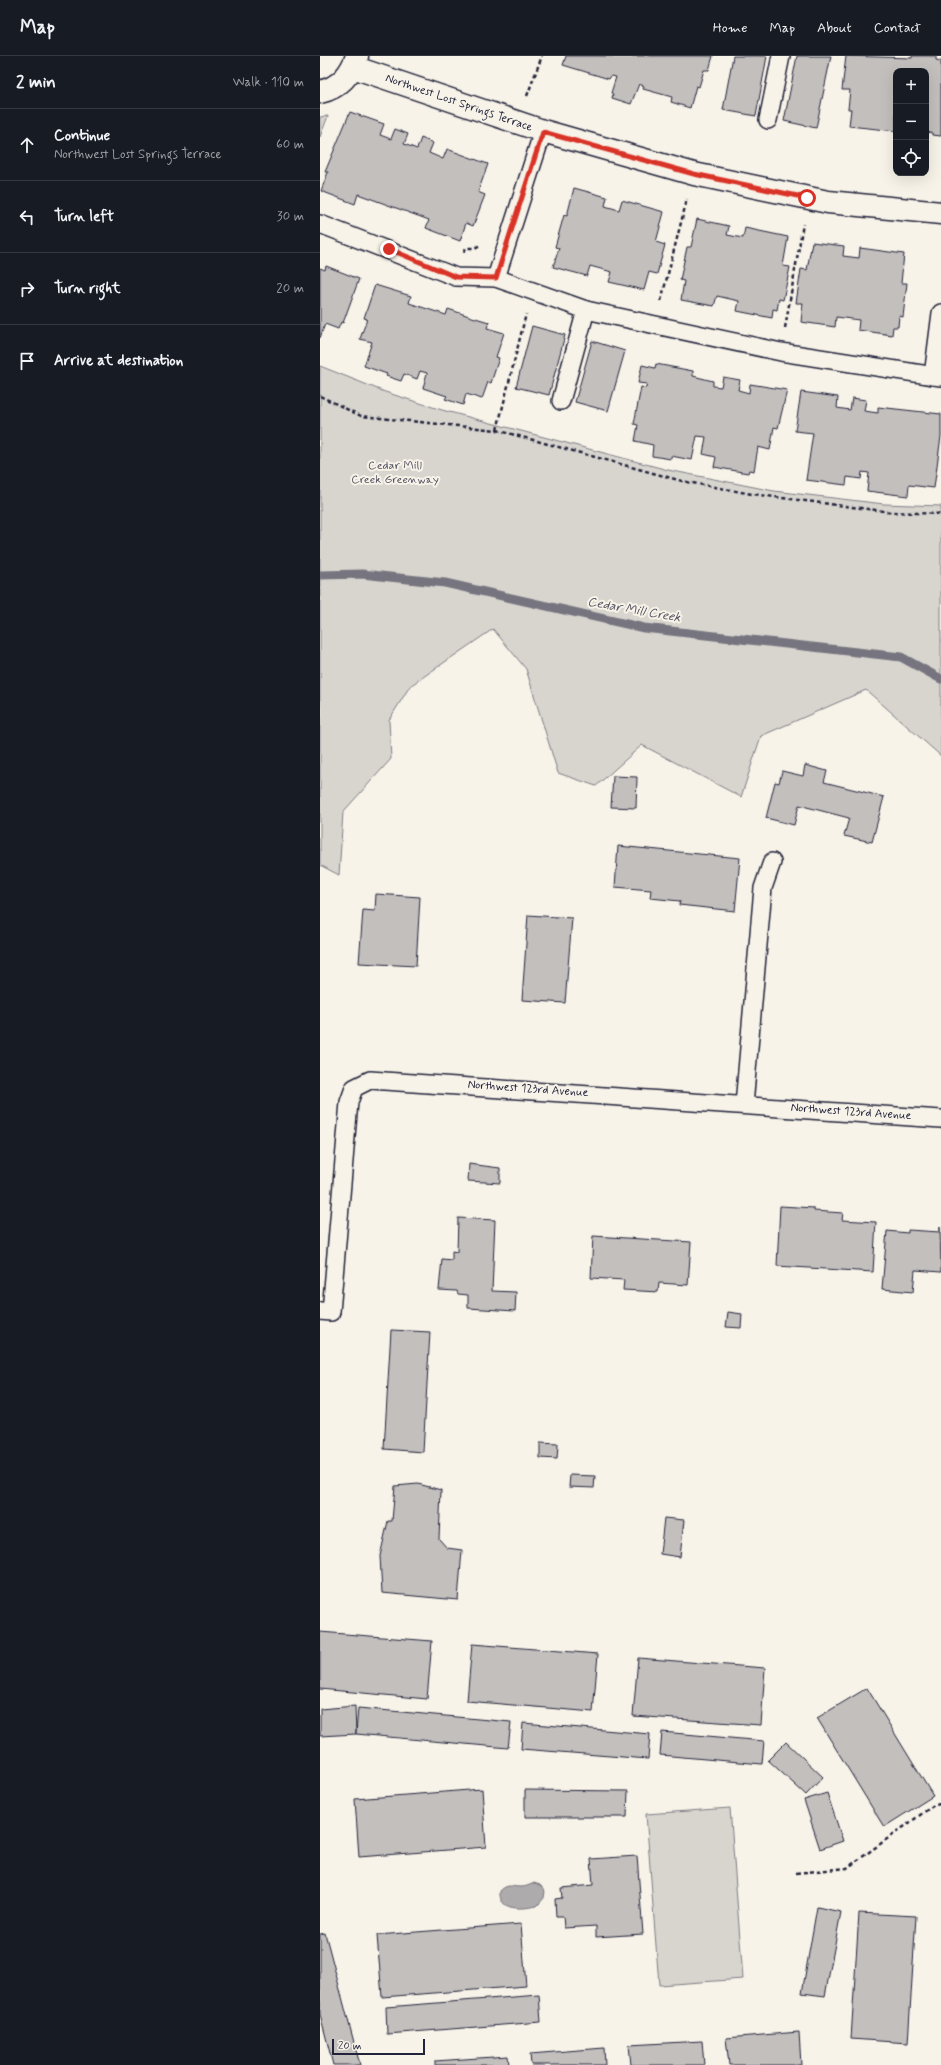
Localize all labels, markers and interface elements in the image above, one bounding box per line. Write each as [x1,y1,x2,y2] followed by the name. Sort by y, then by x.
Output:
[20,15,55,40] text: Map
[713,19,747,37] text: Home
[769,19,795,37] text: Map
[817,19,852,37] text: About
[874,19,921,37] text: Contact
[893,68,929,176] map controls
[893,68,929,104] button: +
[383,70,535,137] street label: Northwest Lost Springs Terrace
[16,71,56,93] text: 2 min
[233,74,304,91] text: Walk · 110 m
[893,104,929,140] button: −
[54,126,110,146] text: Continue
[16,134,38,156] icon: ahead
[276,136,304,153] text: 60 m
[893,140,929,176] button: locate
[54,146,222,163] text: Northwest Lost Springs Terrace
[798,189,816,207] route start
[16,206,38,228] icon: left
[54,207,114,227] text: Turn left
[277,208,304,225] text: 30 m
[380,240,398,258] route end
[16,278,38,300] icon: right
[54,279,121,299] text: Turn right
[276,280,304,297] text: 20 m
[16,350,38,372] icon: arrive
[54,351,183,371] text: Arrive at destination
[351,458,439,488] park label: Cedar Mill Creek Greenway
[586,593,682,627] water label: Cedar Mill Creek
[467,1077,589,1101] street label: Northwest 123rd Avenue
[790,1100,912,1124] street label: Northwest 123rd Avenue
[332,2037,425,2056] scale bar
[338,2039,361,2053] text: 20 m

